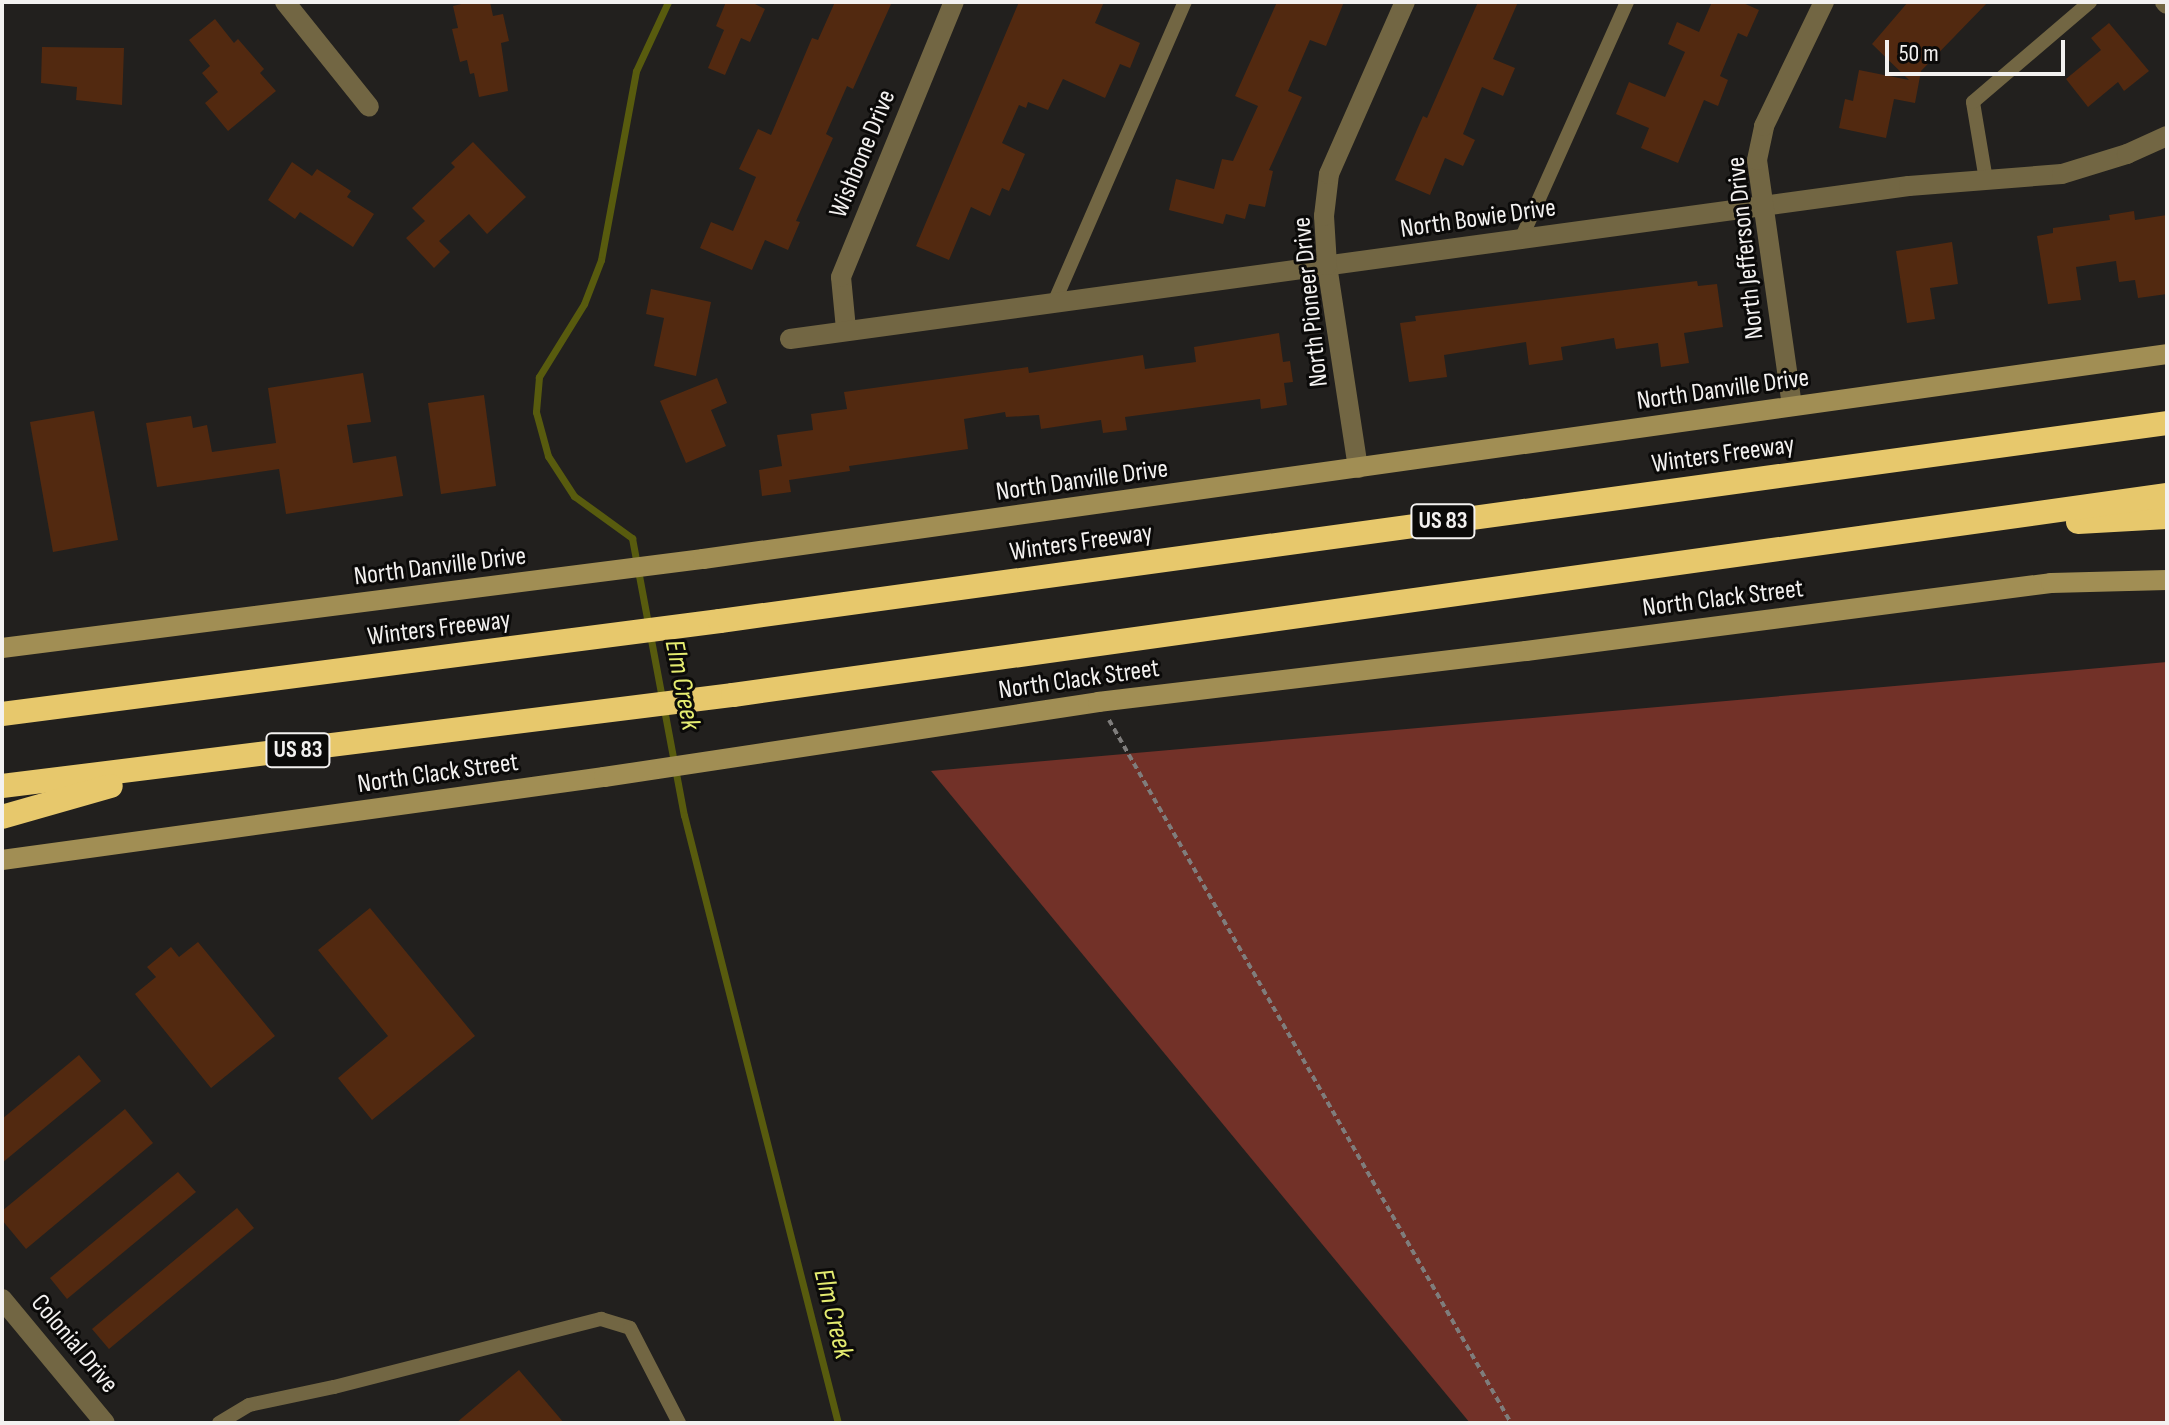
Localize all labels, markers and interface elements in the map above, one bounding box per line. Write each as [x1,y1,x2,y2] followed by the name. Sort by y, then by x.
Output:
[1889,24,2069,74] scale bar
[1899,39,1939,68] text: 50 m
[823,86,903,222] street label: Wishbone Drive
[1721,155,1771,341] street label: North Jefferson Drive
[1398,193,1558,245] street label: North Bowie Drive
[1287,216,1335,388] street label: North Pioneer Drive
[1635,362,1811,418] street label: North Danville Drive
[1650,430,1796,480] street label: Winters Freeway
[994,453,1170,509] street label: North Danville Drive
[1409,501,1477,541] road number: US 83
[1008,518,1154,568] street label: Winters Freeway
[352,541,528,593] street label: North Danville Drive
[1641,574,1805,624] street label: North Clack Street
[366,605,512,653] street label: Winters Freeway
[657,637,707,733] water label: Elm Creek
[997,653,1161,707] street label: North Clack Street
[264,730,332,770] road number: US 83
[356,747,520,801] street label: North Clack Street
[806,1266,860,1362] water label: Elm Creek
[24,1288,124,1400] street label: Colonial Drive

